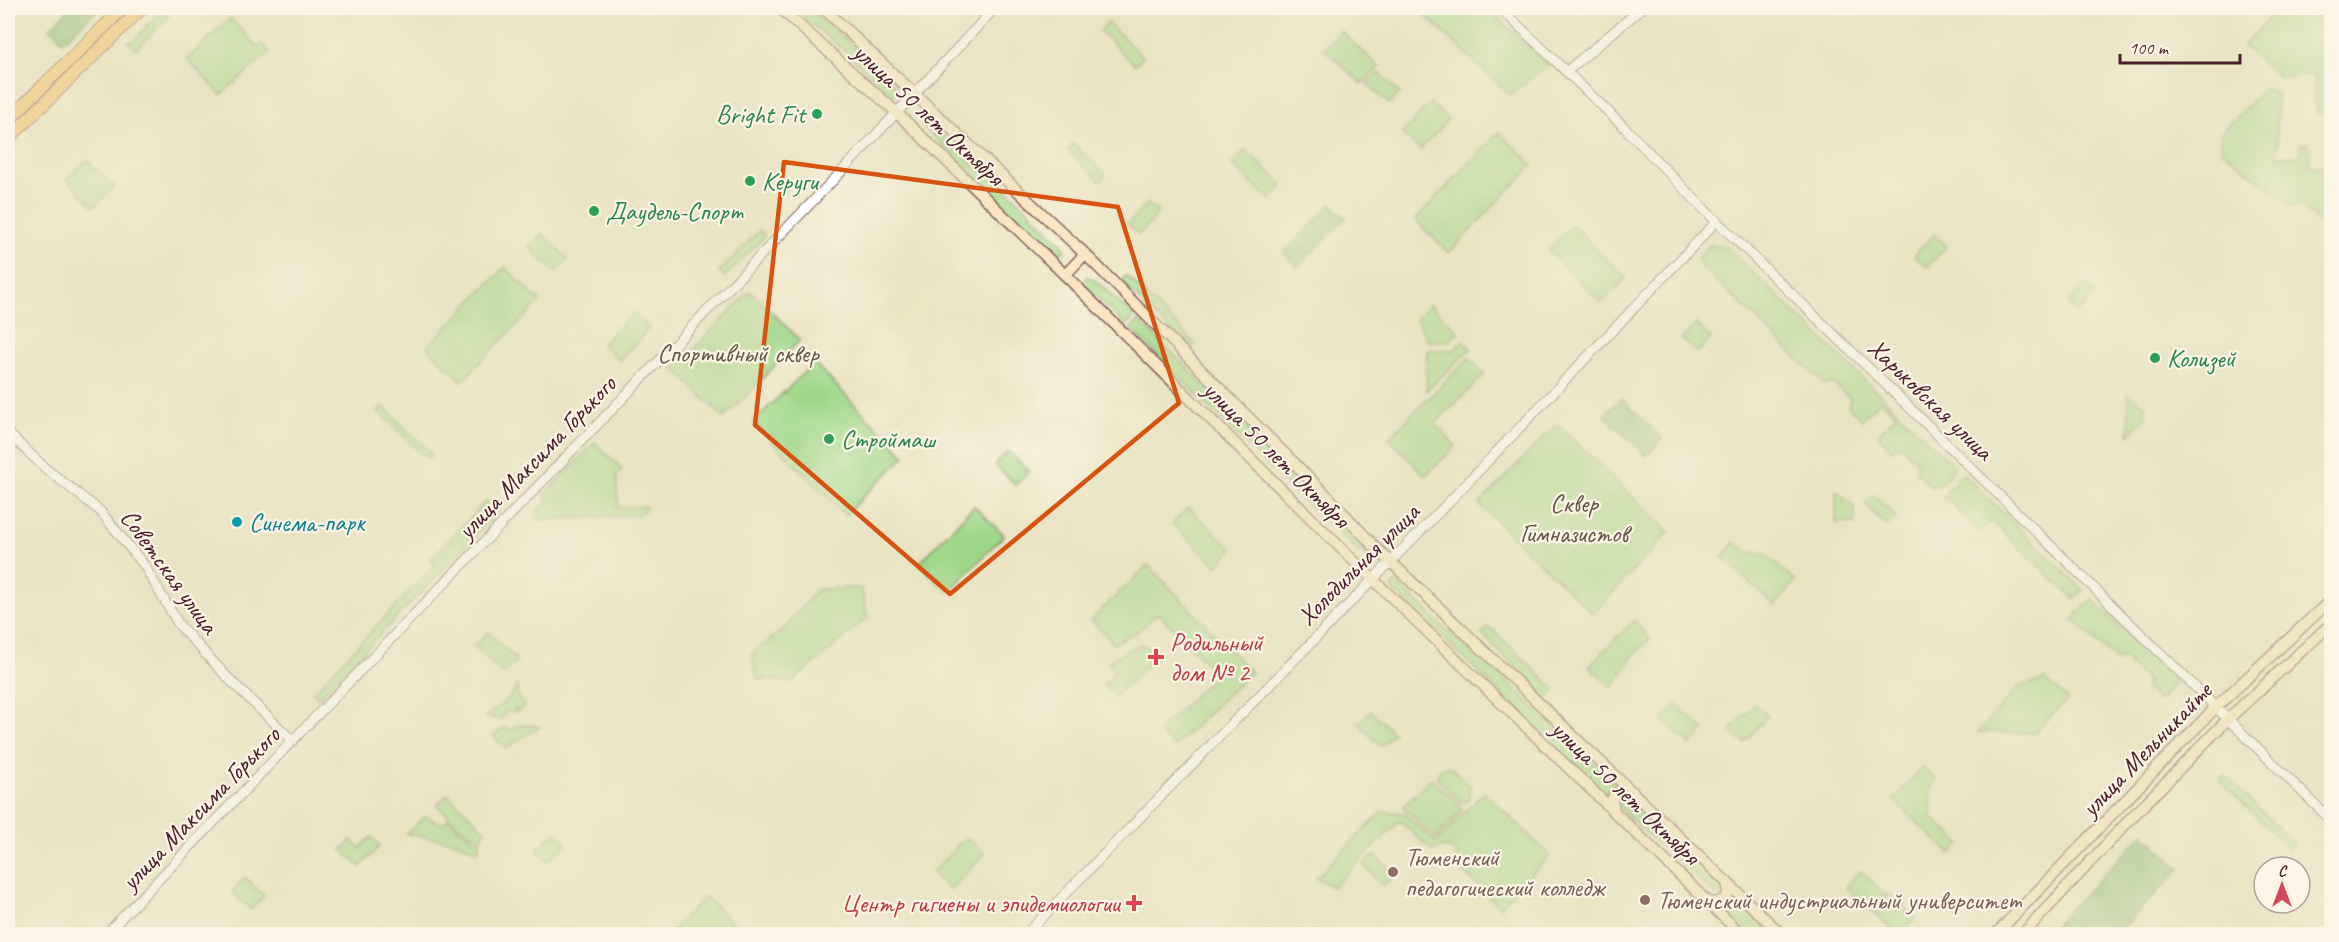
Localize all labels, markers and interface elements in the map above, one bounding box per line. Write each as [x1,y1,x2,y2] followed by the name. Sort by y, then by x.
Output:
[2120,27,2240,65] scale bar
[845,34,1013,194] street label: улица 50 лет Октября
[2129,37,2170,59] text: 100 m
[716,98,807,131] place label: Bright Fit
[810,107,824,121] marker: Bright Fit
[762,165,820,198] place label: Керуги
[743,174,757,188] marker: Керуги
[606,195,744,228] place label: Даудель-Спорт
[587,204,601,218] marker: Даудель-Спорт
[1861,331,2002,469] street label: Харьковская улица
[657,337,820,370] park label: Спортивный сквер
[2167,342,2238,375] place label: Колизей
[2148,351,2162,365] marker: Колизей
[448,367,624,548] street label: улица Максима Горького
[1195,372,1359,537] street label: улица 50 лет Октября
[841,423,936,456] place label: Строймаш
[822,432,836,446] marker: Строймаш
[1520,487,1633,550] park label: Сквер Гимназистов
[1290,495,1428,632] street label: Холодильная улица
[113,502,227,642] street label: Советская улица
[249,506,366,539] place label: Синема-парк
[230,515,244,529] marker: Синема-парк
[1170,626,1265,689] place label: Родильный дом № 2
[1147,648,1165,666] marker: Родильный дом № 2
[2072,673,2221,825] street label: улица Мельникайте
[1543,711,1709,873] street label: улица 50 лет Октября
[112,718,288,899] street label: улица Максима Горького
[1405,841,1607,904] place label: Тюменский педагогический колледж
[2252,855,2312,915] north arrow
[2278,861,2288,881] text: С
[1386,865,1400,879] marker: Тюменский педагогический колледж
[1657,884,2023,917] place label: Тюменский индустриальный университет
[842,887,1121,920] place label: Центр гигиены и эпидемиологии
[1638,893,1652,907] marker: Тюменский индустриальный университет
[1125,894,1143,912] marker: Центр гигиены и эпидемиологии

